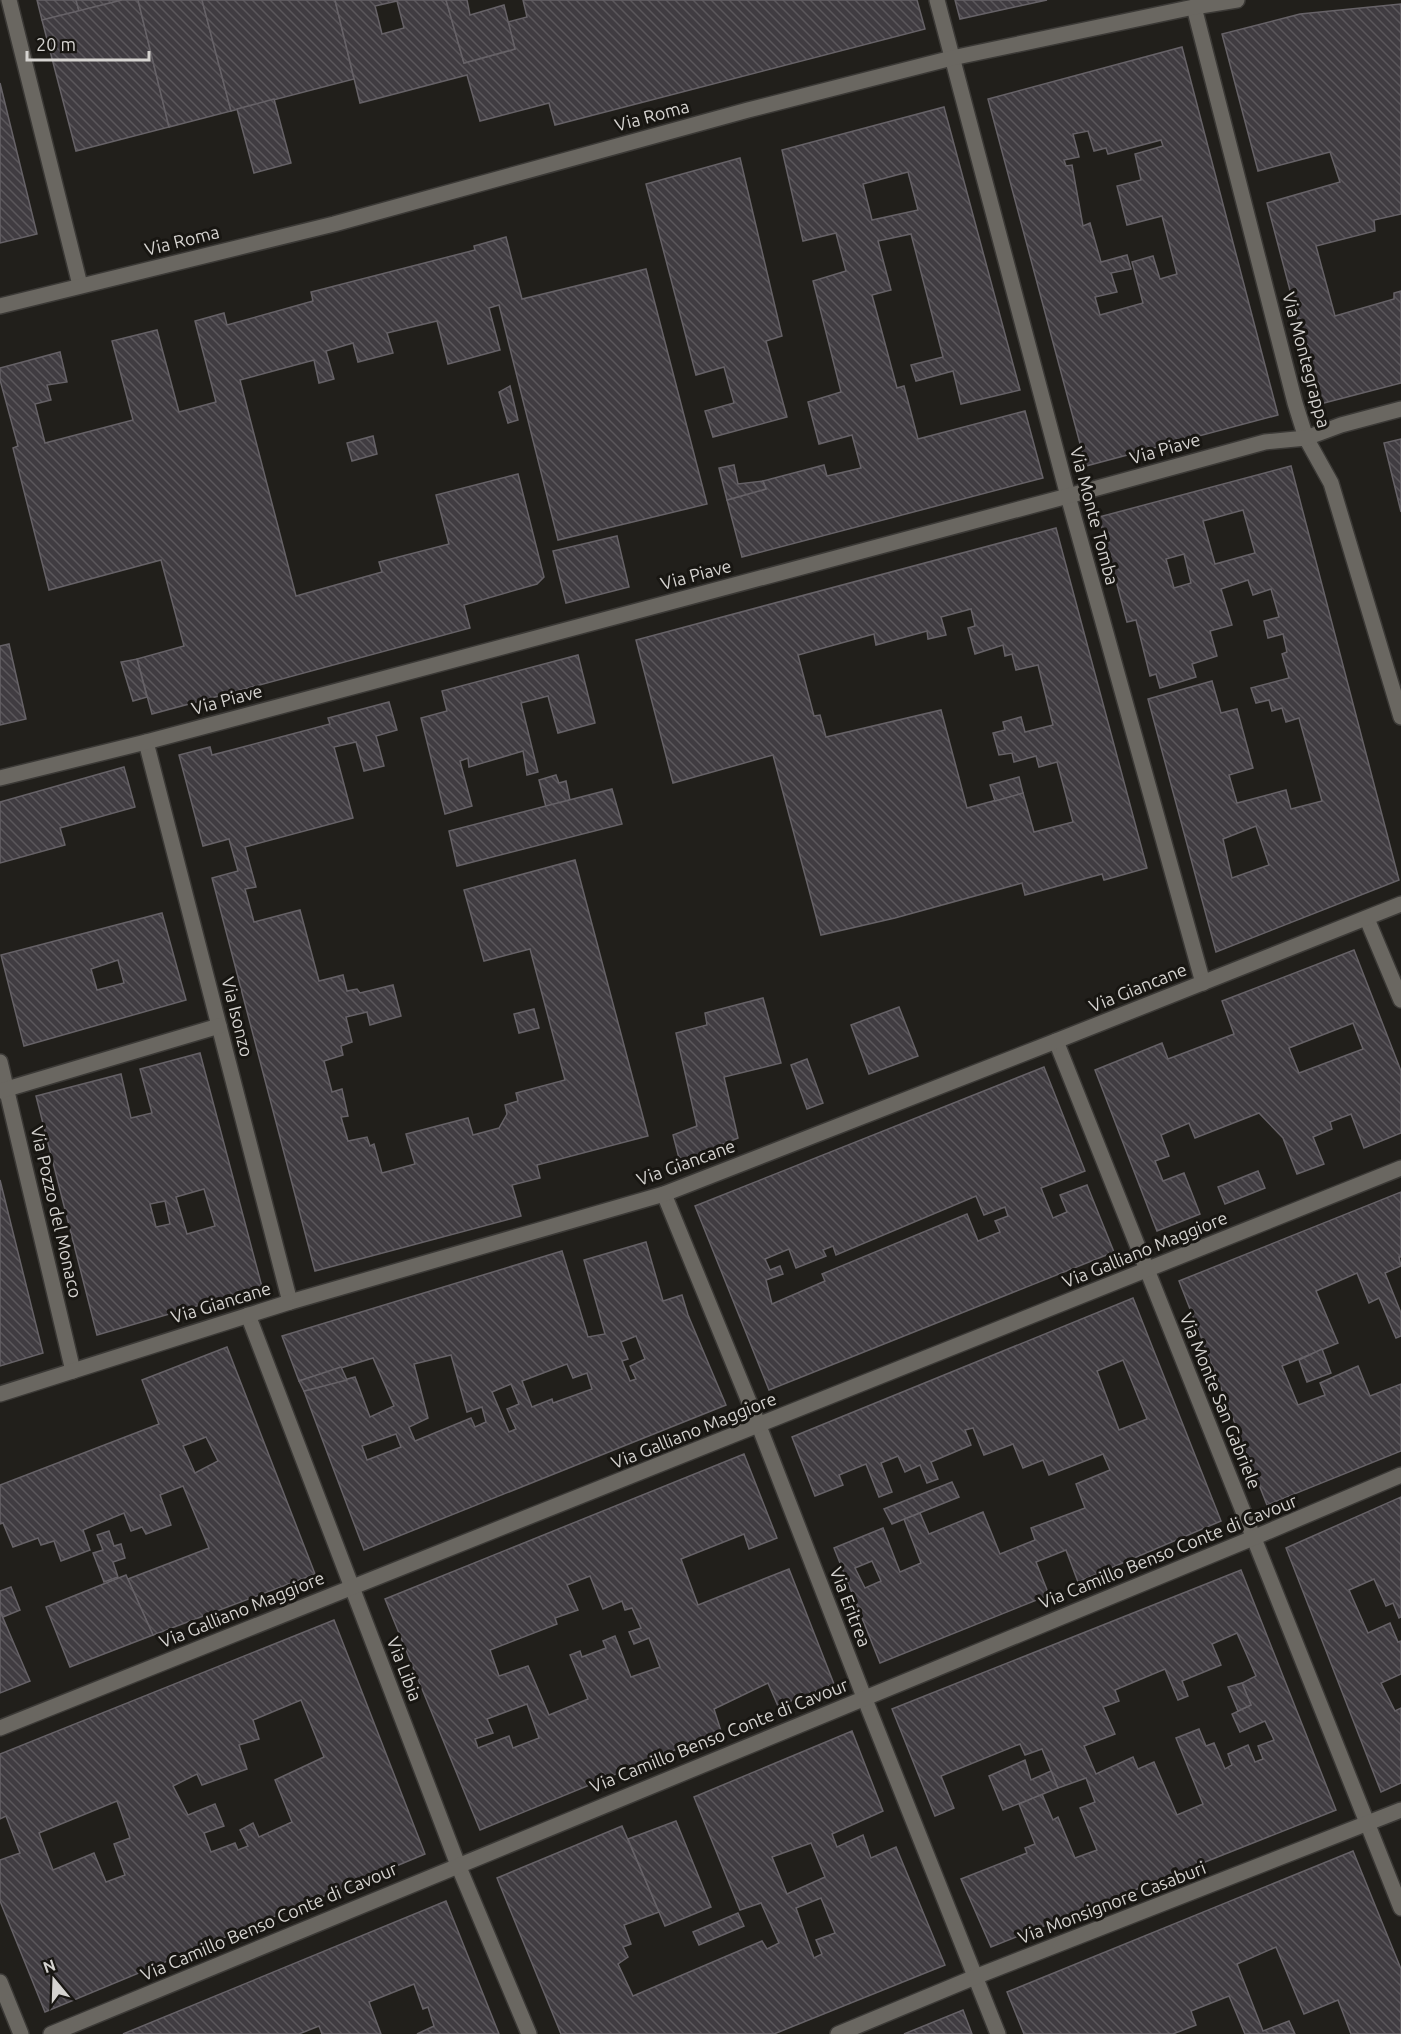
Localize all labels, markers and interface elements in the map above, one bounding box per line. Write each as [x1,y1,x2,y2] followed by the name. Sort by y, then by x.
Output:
[27,24,148,62] scale bar
[36,34,76,54] text: 20 m
[612,96,691,135] street label: Via Roma
[142,221,221,259] street label: Via Roma
[1279,290,1335,430] street label: Via Montegrappa
[1127,428,1202,468] street label: Via Piave
[1067,444,1123,587] street label: Via Monte Tomba
[658,555,733,593] street label: Via Piave
[189,680,264,718] street label: Via Piave
[1086,958,1189,1016] street label: Via Giancane
[218,975,258,1059] street label: Via Isonzo
[27,1124,86,1300] street label: Via Pozzo del Monaco
[634,1135,738,1189] street label: Via Giancane
[1059,1207,1230,1291] street label: Via Galliano Maggiore
[168,1277,273,1327] street label: Via Giancane
[1176,1310,1265,1491] street label: Via Monte San Gabriele
[608,1388,779,1472] street label: Via Galliano Maggiore
[1036,1490,1300,1612] street label: Via Camillo Benso Conte di Cavour
[827,1564,875,1649] street label: Via Eritrea
[156,1567,327,1651] street label: Via Galliano Maggiore
[384,1634,426,1704] street label: Via Libia
[587,1674,851,1796] street label: Via Camillo Benso Conte di Cavour
[1015,1857,1208,1947] street label: Via Monsignore Casaburi
[137,1858,400,1984] street label: Via Camillo Benso Conte di Cavour
[24,1950,84,2010] north arrow
[41,1955,58,1976] text: N

